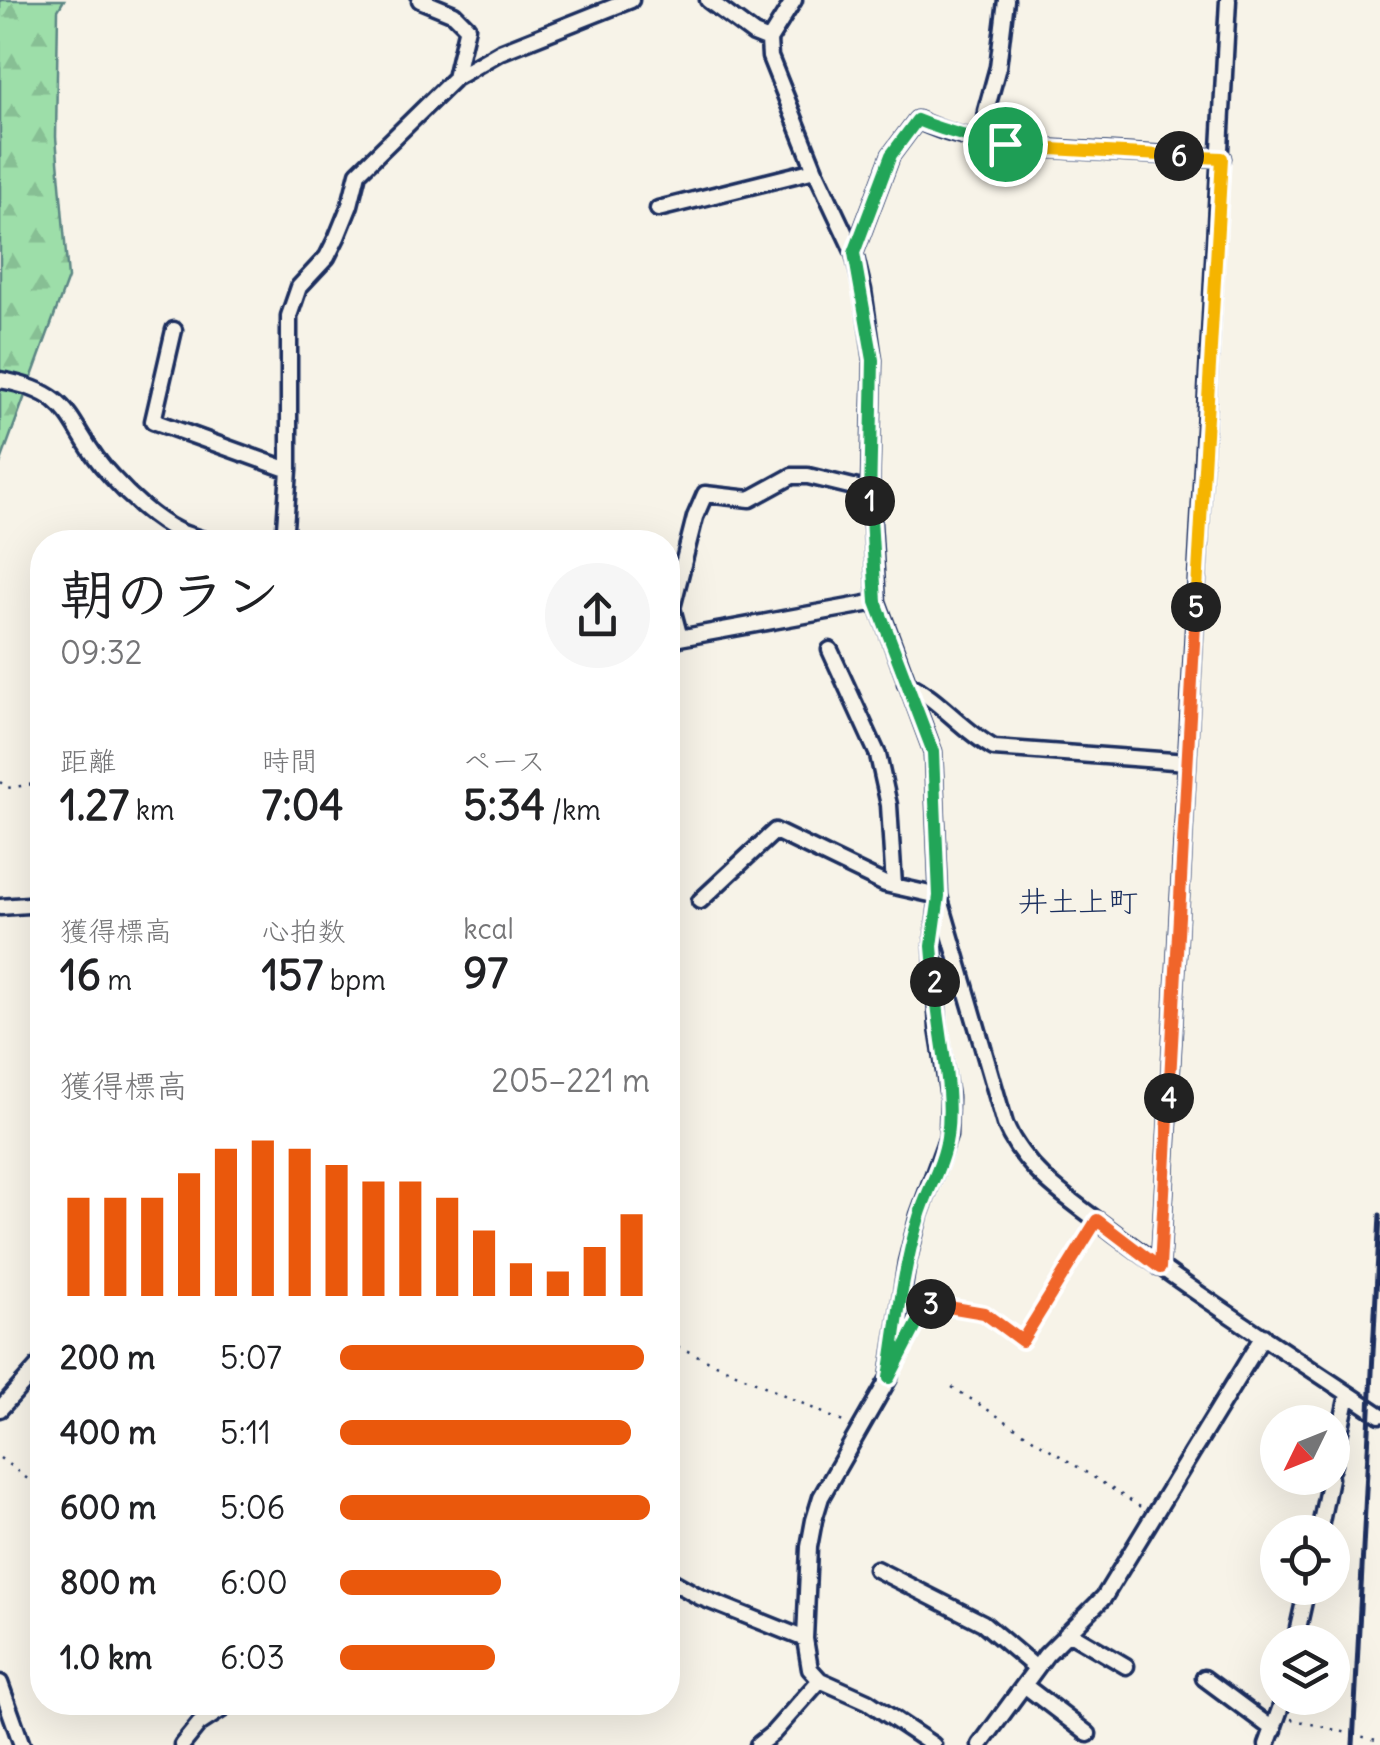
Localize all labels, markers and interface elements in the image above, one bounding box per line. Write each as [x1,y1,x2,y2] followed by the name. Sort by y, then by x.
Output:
[963,102,1048,187] pin
[978,117,1033,172] icon: arrive
[1154,131,1204,181] pin: 6
[1171,138,1187,174] text: 6
[845,476,895,526] pin: 1
[864,483,876,519] text: 1
[60,560,280,629] text: 朝のラン
[545,563,650,668] button: share
[1171,582,1221,632] pin: 5
[1188,589,1204,625] text: 5
[60,632,142,673] text: 09:32
[60,743,116,779] text: 距離
[262,743,318,779] text: 時間
[463,743,546,779] text: ペース
[60,779,129,831] text: 1.27
[262,779,344,831] text: 7:04
[463,779,545,831] text: 5:34
[129,792,174,828] text: km
[545,792,601,828] text: /km
[1018,882,1138,920] district label: 井土上町
[463,911,514,947] text: kcal
[60,913,172,949] text: 獲得標高
[262,913,346,949] text: 心拍数
[463,947,508,999] text: 97
[60,949,101,1001] text: 16
[262,949,323,1001] text: 157
[910,957,960,1007] pin: 2
[101,962,132,998] text: m
[323,962,386,998] text: bpm
[927,964,943,1000] text: 2
[491,1060,650,1101] text: 205–221 m
[60,1065,188,1106] text: 獲得標高
[1144,1073,1194,1123] pin: 4
[1161,1080,1177,1116] text: 4
[906,1279,956,1329] pin: 3
[923,1286,939,1322] text: 3
[60,1337,155,1378] text: 200 m
[220,1337,282,1378] text: 5:07
[1260,1405,1350,1495] north arrow
[1260,1405,1350,1715] map controls
[60,1412,156,1453] text: 400 m
[220,1412,271,1453] text: 5:11
[60,1487,156,1528] text: 600 m
[220,1487,285,1528] text: 5:06
[1260,1515,1350,1605] button: locate
[60,1562,156,1603] text: 800 m
[220,1562,288,1603] text: 6:00
[1260,1625,1350,1715] button: layers
[60,1637,152,1678] text: 1.0 km
[220,1637,285,1678] text: 6:03

